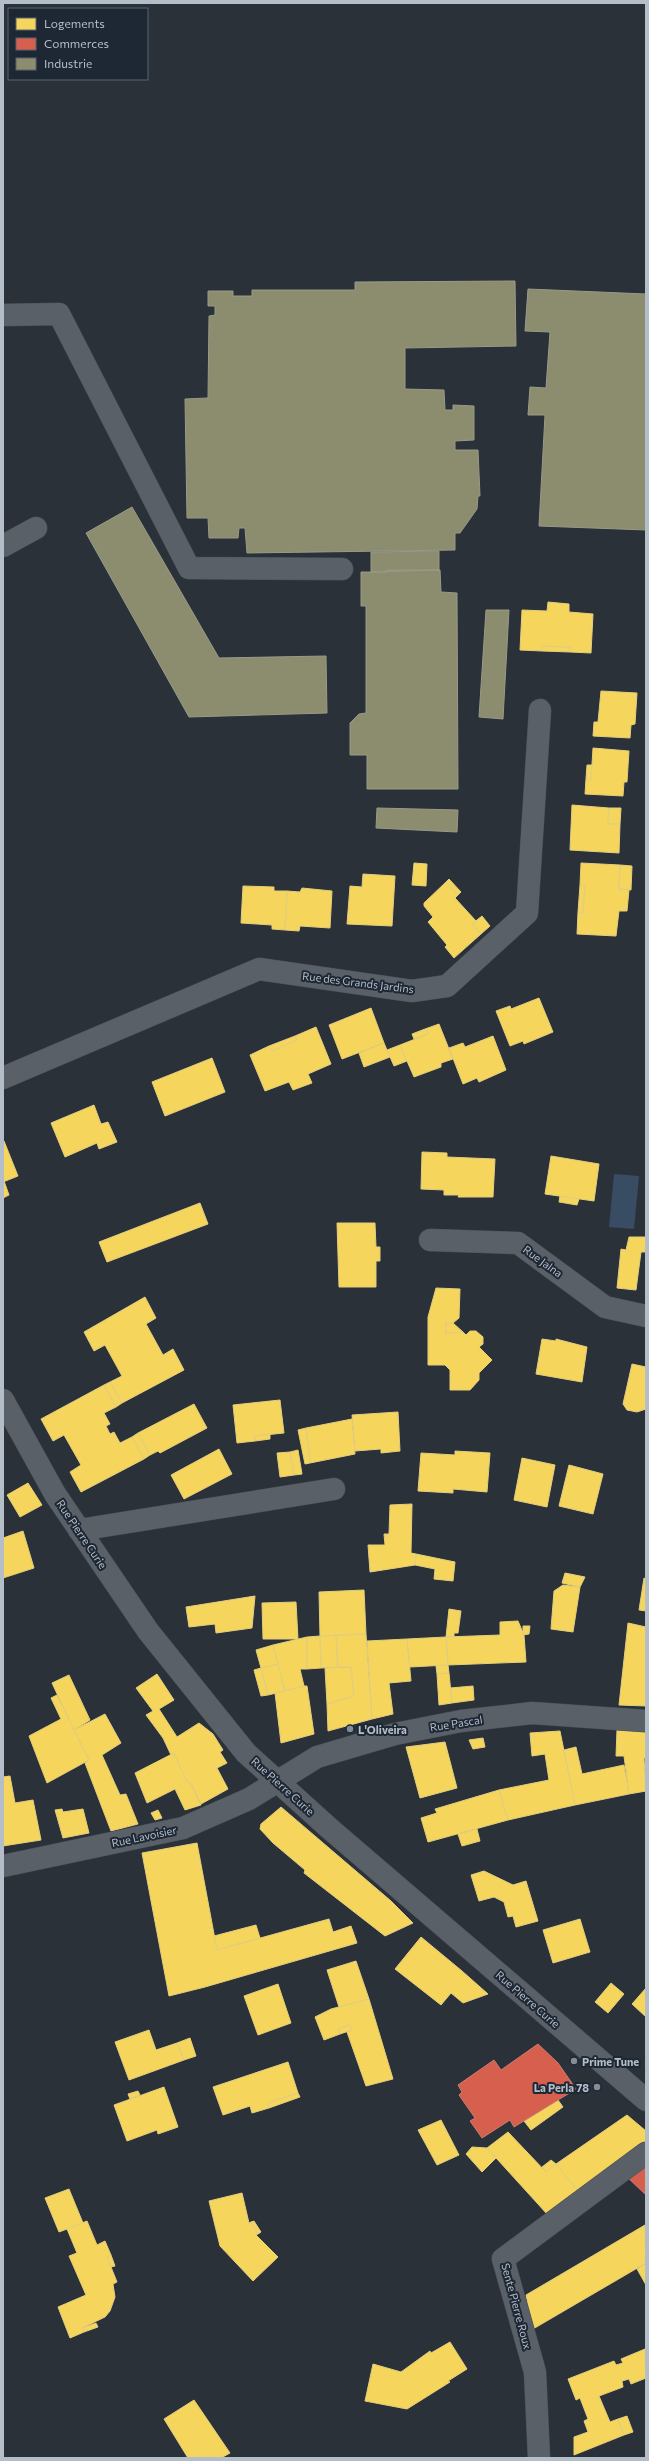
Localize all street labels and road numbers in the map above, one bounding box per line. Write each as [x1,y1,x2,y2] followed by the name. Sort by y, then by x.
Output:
[301,969,414,996] street label: Rue des Grands Jardins
[520,1242,565,1280] street label: Rue Jalna
[54,1497,110,1571] street label: Rue Pierre Curie
[429,1712,483,1734] street label: Rue Pascal
[249,1754,317,1818] street label: Rue Pierre Curie
[110,1823,178,1849] street label: Rue Lavoisier
[494,1968,563,2030] street label: Rue Pierre Curie
[499,2262,535,2351] street label: Sente Pierre Roux

